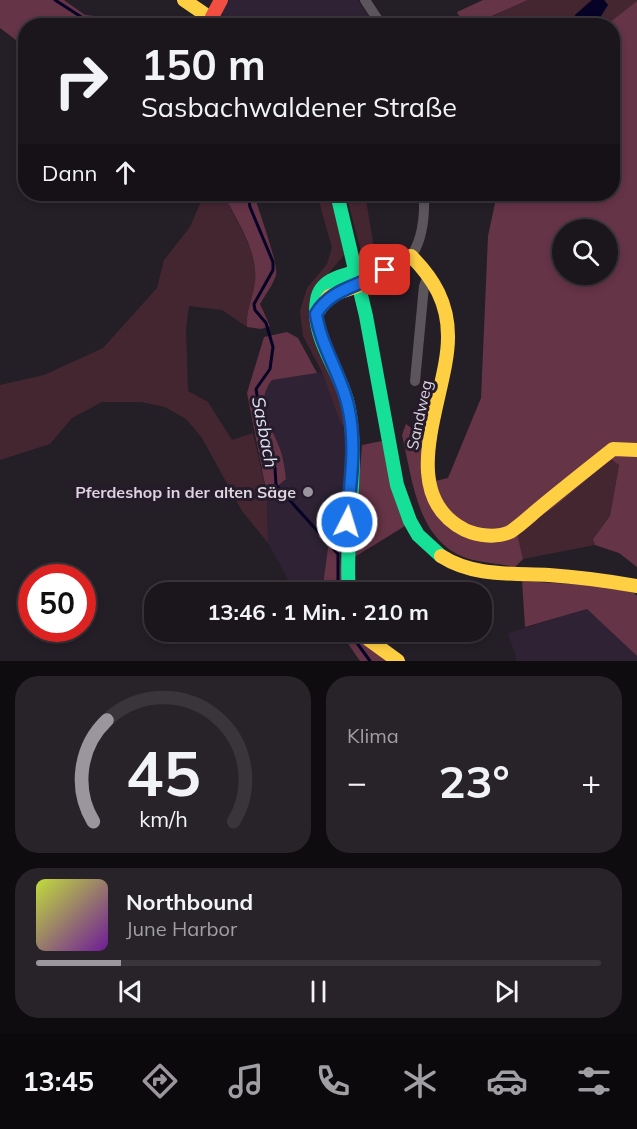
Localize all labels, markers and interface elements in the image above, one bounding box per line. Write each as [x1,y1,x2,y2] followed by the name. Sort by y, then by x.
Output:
[141,38,266,91] text: 150 m
[42,42,120,120] icon: right
[141,90,457,124] text: Sasbachwaldener Straße
[109,156,142,189] icon: ahead
[42,159,97,187] text: Dann
[552,219,618,285] map controls
[552,219,618,285] button: search
[359,244,410,295] pin
[368,253,401,286] icon: arrive
[402,378,436,452] street label: Sandweg
[247,394,283,470] water label: Sasbach
[75,482,296,502] place label: Pferdeshop in der alten Säge
[301,485,315,499] marker: Pferdeshop in der alten Säge
[315,490,379,554] position arrow
[18,564,96,642] speed limit sign: 50
[207,598,429,626] text: 13:46 · 1 Min. · 210 m
[347,723,399,748] text: Klima
[126,733,200,812] text: 45
[438,753,510,809] text: 23°
[347,761,367,802] text: −
[581,761,601,802] text: +
[139,805,187,832] text: km/h
[126,888,253,916] text: Northbound
[126,916,237,941] text: June Harbor
[114,975,147,1008] icon: previous
[302,975,335,1008] icon: pause
[490,975,523,1008] icon: next
[139,1060,181,1102] icon: directions
[225,1060,267,1102] icon: music
[312,1060,354,1102] icon: phone
[399,1060,441,1102] icon: climate
[486,1060,528,1102] icon: car
[573,1060,615,1102] icon: filters
[22,1064,94,1098] text: 13:45

